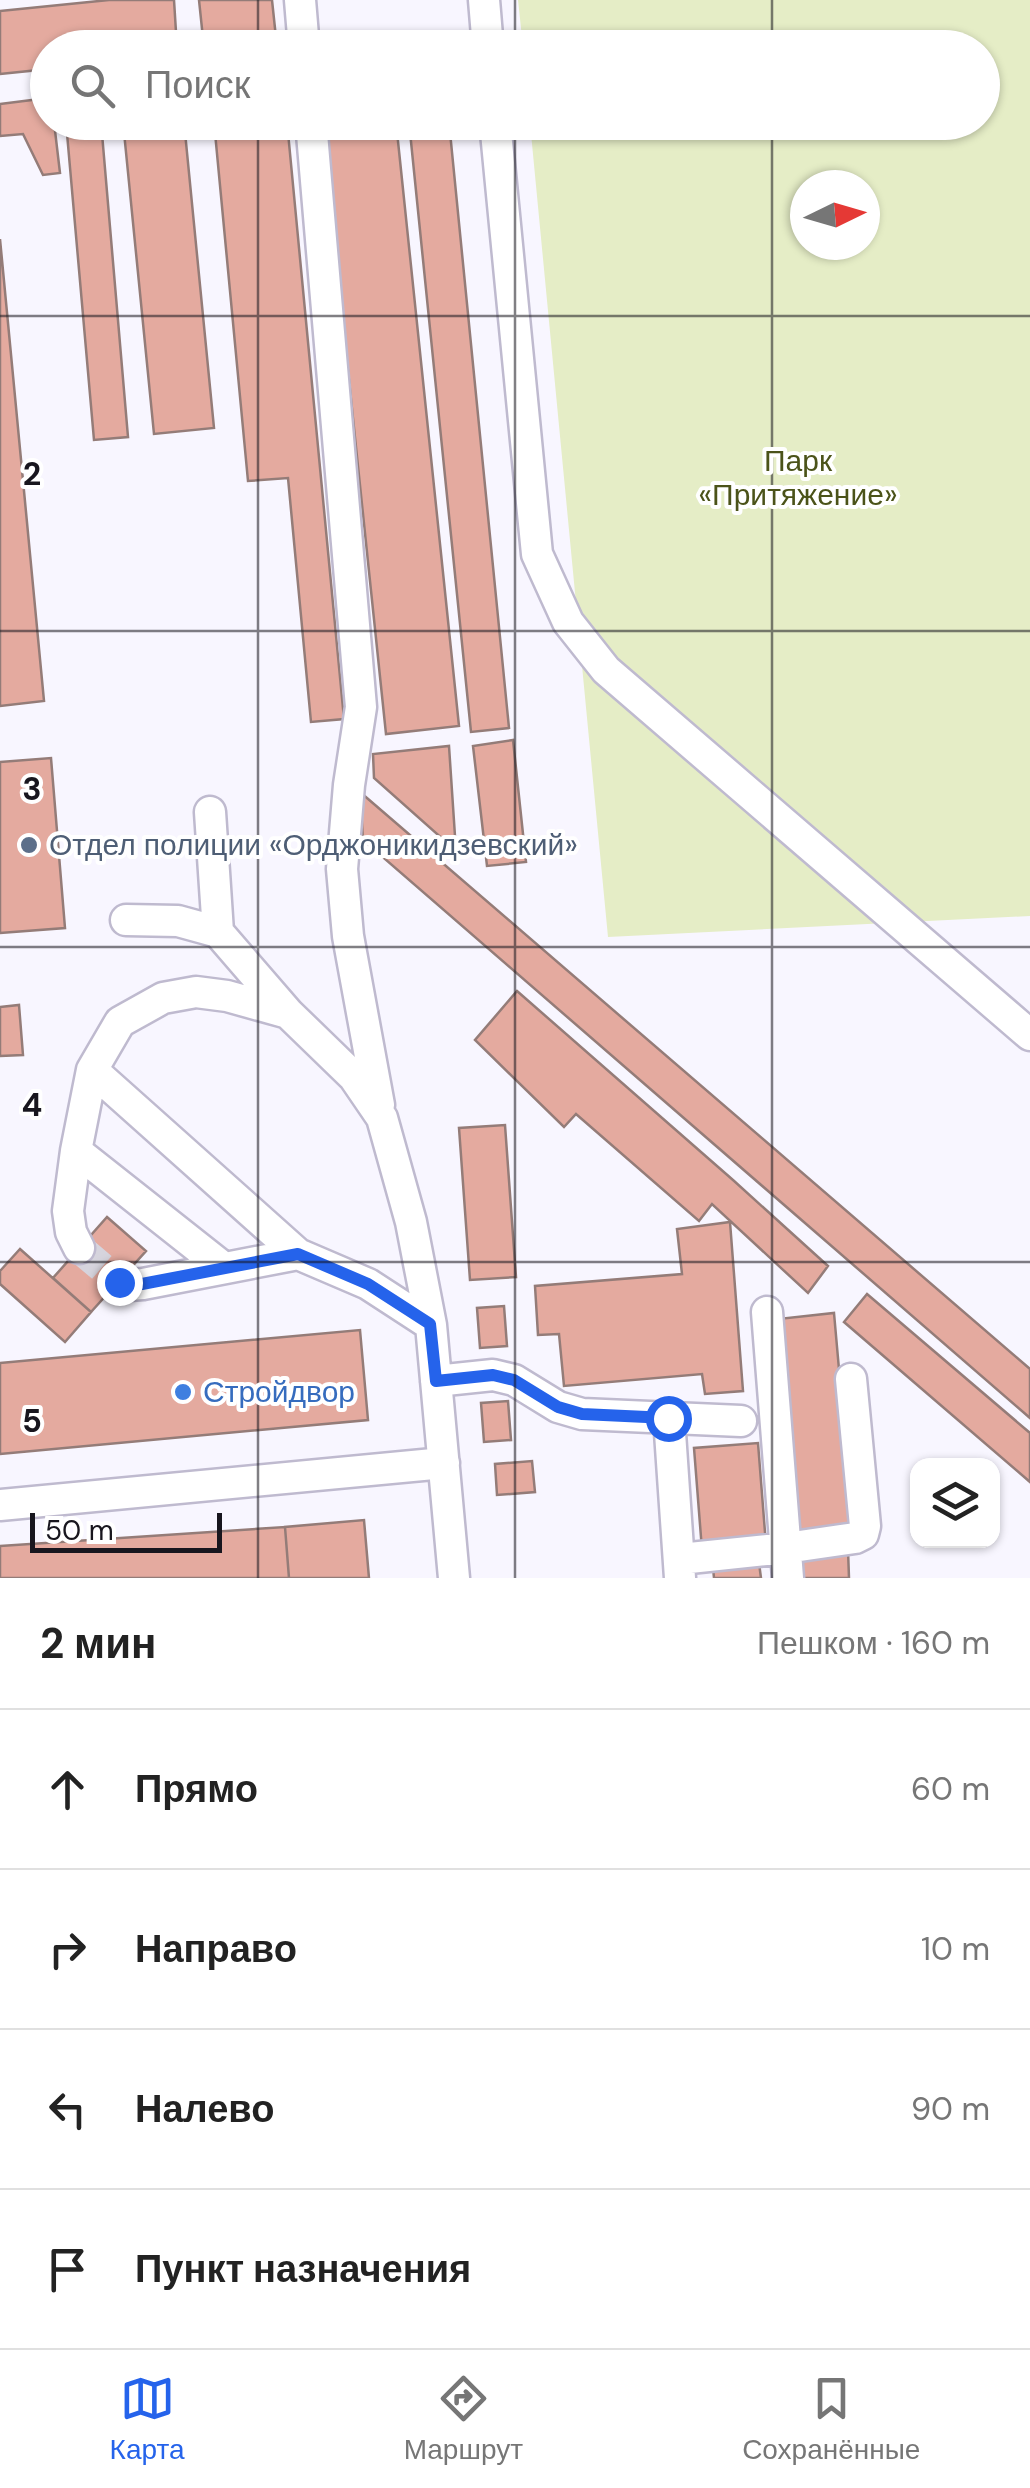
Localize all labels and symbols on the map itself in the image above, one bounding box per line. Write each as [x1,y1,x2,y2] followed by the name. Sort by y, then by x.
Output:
[790,170,880,260] north arrow
[699,441,897,514] park label: Парк «Притяжение»
[23,453,41,495] text: 2
[22,768,42,810] text: 3
[49,825,578,864] place label: Отдел полиции «Орджоникидзевский»
[18,834,40,856] marker: Отдел полиции «Орджоникидзевский»
[22,1084,42,1126] text: 4
[97,1260,143,1306] route end
[203,1372,355,1411] place label: Стройдвор
[172,1381,194,1403] marker: Стройдвор
[646,1396,692,1442] route start
[22,1400,42,1442] text: 5
[30,1508,222,1552] scale bar

